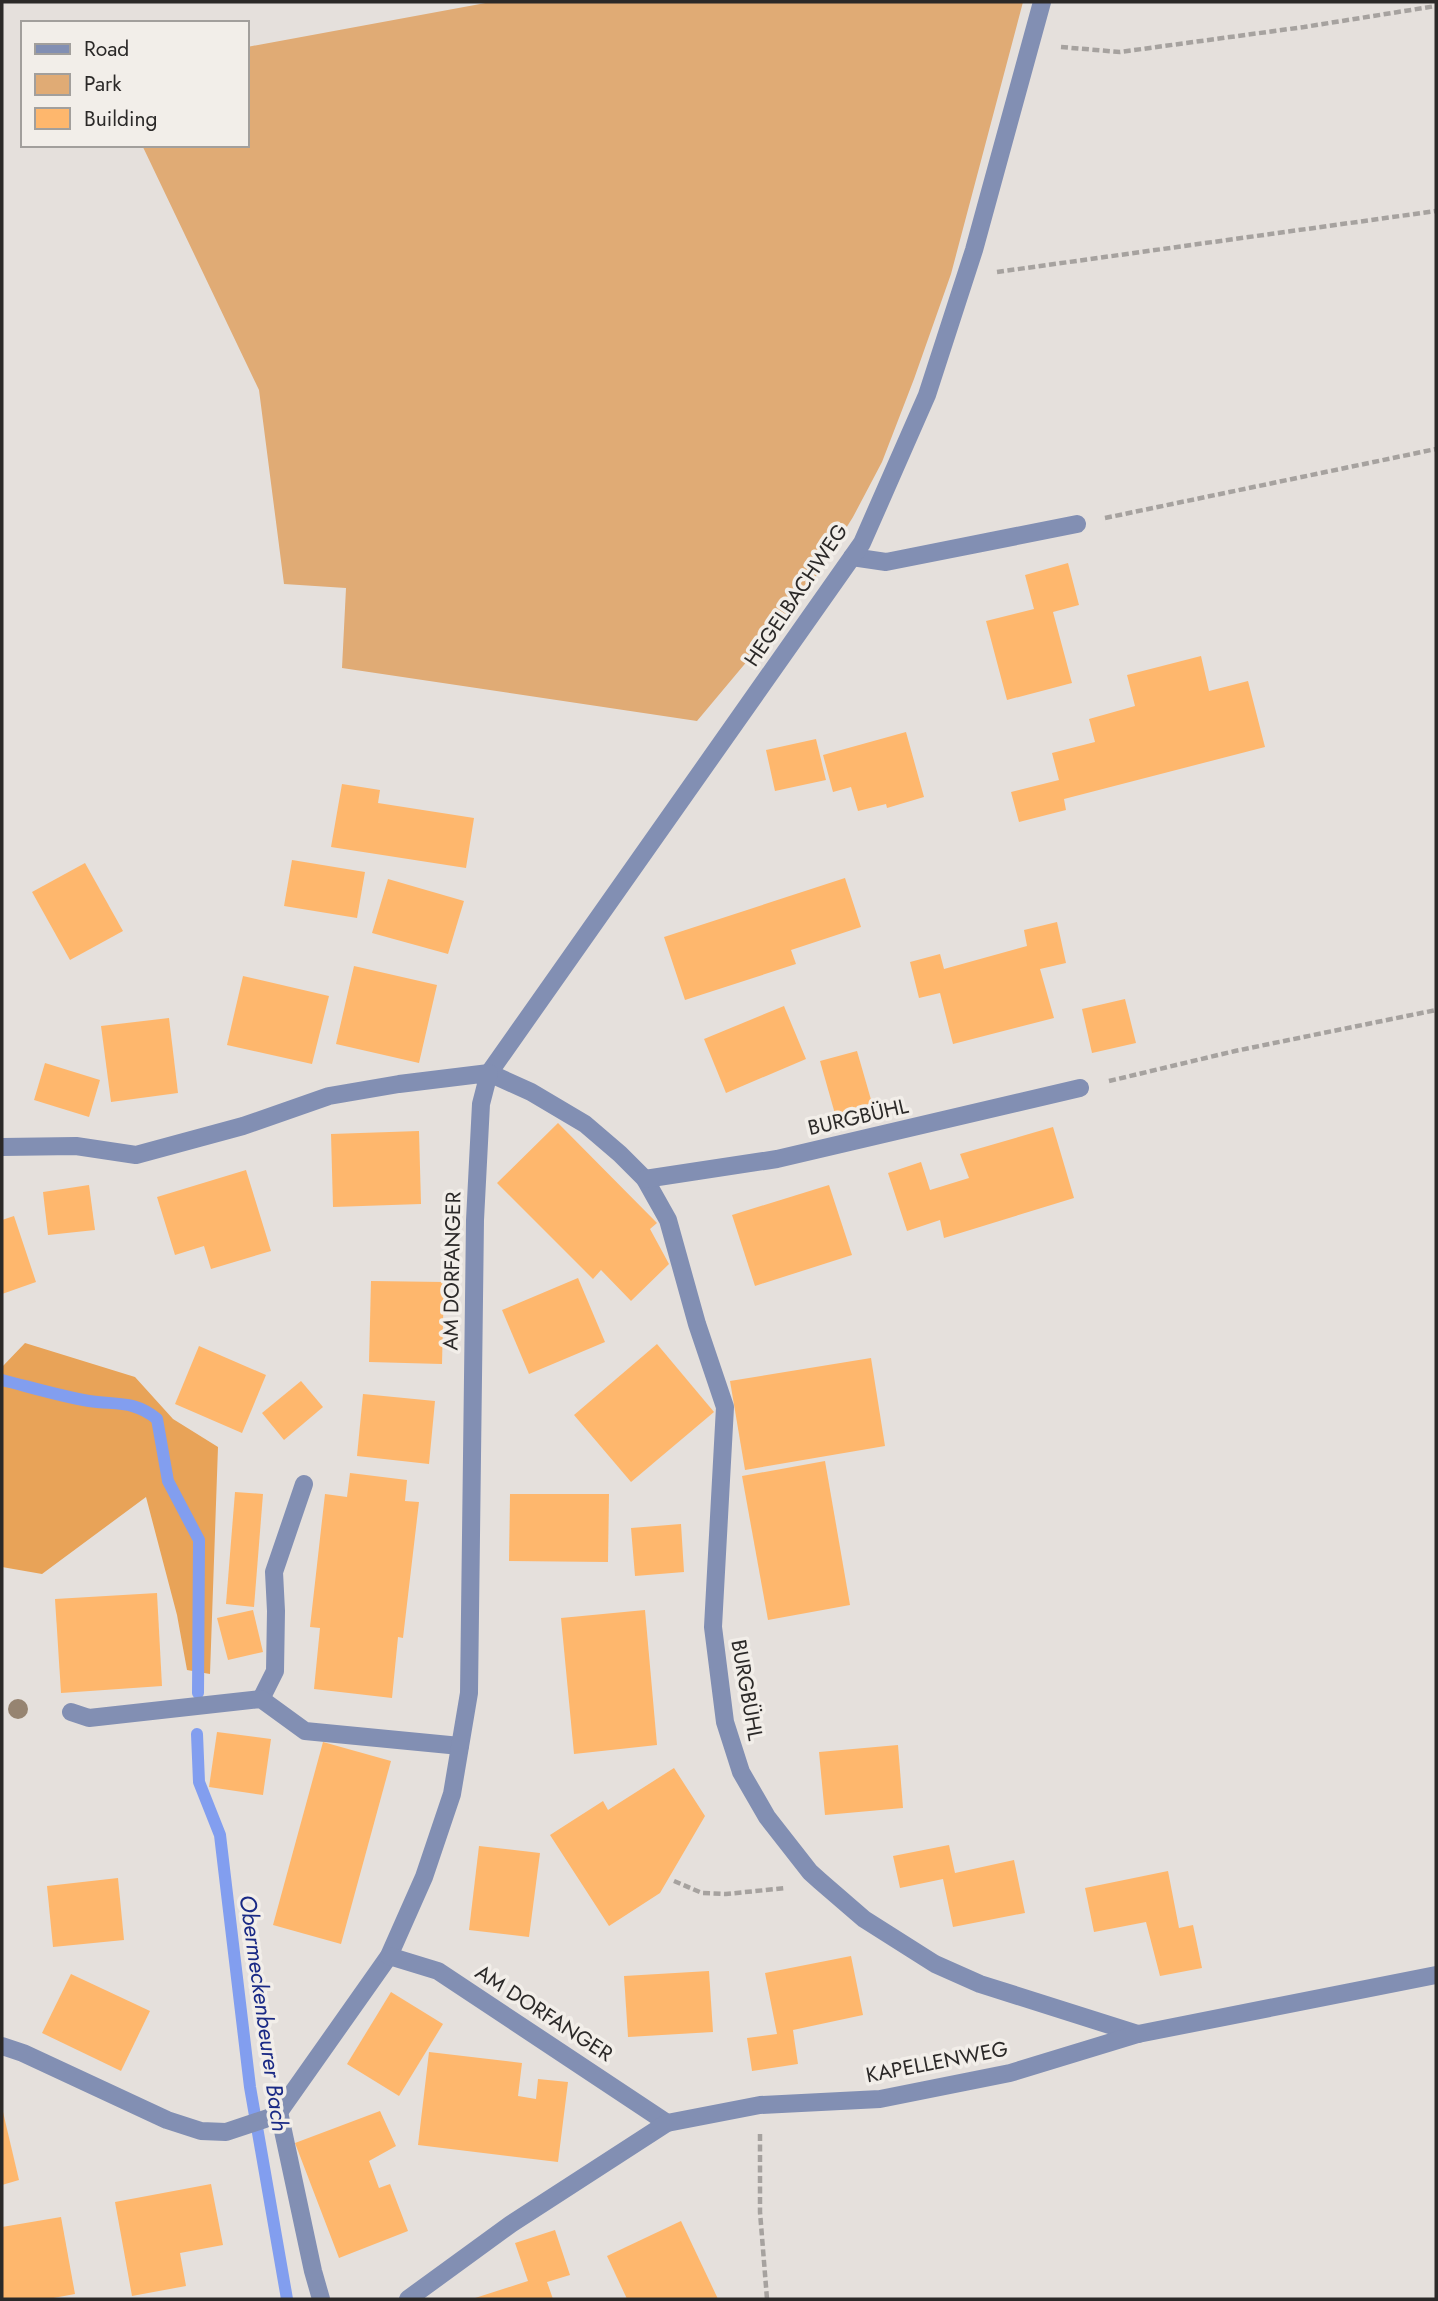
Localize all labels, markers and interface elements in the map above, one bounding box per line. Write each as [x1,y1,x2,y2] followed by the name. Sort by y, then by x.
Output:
[21,21,248,147] legend
[84,34,129,64] text: Road
[84,69,122,99] text: Park
[84,104,157,134] text: Building
[737,518,855,672] street label: HEGELBACHWEG
[805,1091,912,1143] street label: BURGBÜHL
[436,1191,468,1351] street label: AM DORFANGER
[723,1637,771,1743] street label: BURGBÜHL
[231,1892,297,2134] water label: Obermeckenbeurer Bach
[469,1957,619,2069] street label: AM DORFANGER
[863,2034,1011,2090] street label: KAPELLENWEG

